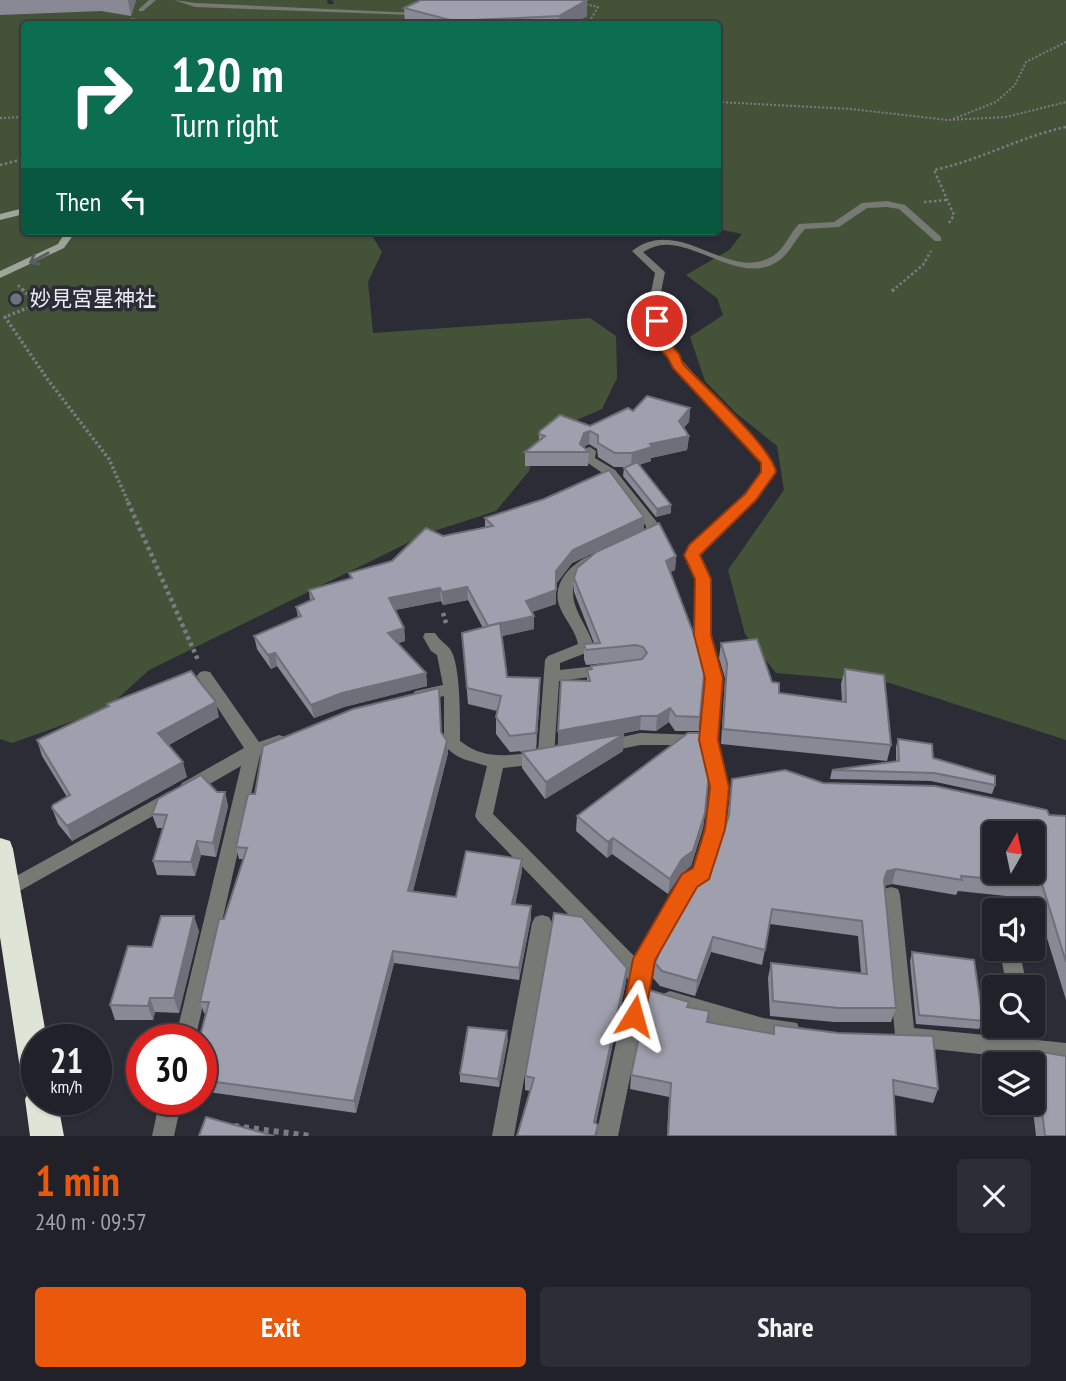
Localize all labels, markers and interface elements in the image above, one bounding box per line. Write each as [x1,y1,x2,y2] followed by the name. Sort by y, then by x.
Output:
[171,42,284,106] text: 120 m
[56,49,147,140] icon: right
[171,104,279,146] text: Turn right
[115,182,153,220] icon: left
[56,185,101,218] text: Then
[29,251,50,265] one-way arrow
[30,285,156,312] place label: 妙見宮星神社
[8,291,24,307] marker: 妙見宮星神社
[627,291,687,351] pin
[638,302,676,340] icon: arrive
[982,821,1045,884] north arrow
[982,821,1045,1115] map controls
[982,898,1045,961] button: sound
[982,975,1045,1038] button: search
[597,979,671,1053] position arrow
[126,1024,217,1115] speed limit sign: 30
[50,1037,83,1083] text: 21
[982,1052,1045,1115] button: layers
[51,1075,82,1098] text: km/h
[35,1153,120,1208] text: 1 min
[957,1159,1031,1233] button: close
[35,1207,147,1236] text: 240 m · 09:57
[35,1287,526,1367] button: Exit
[540,1287,1031,1367] button: Share

